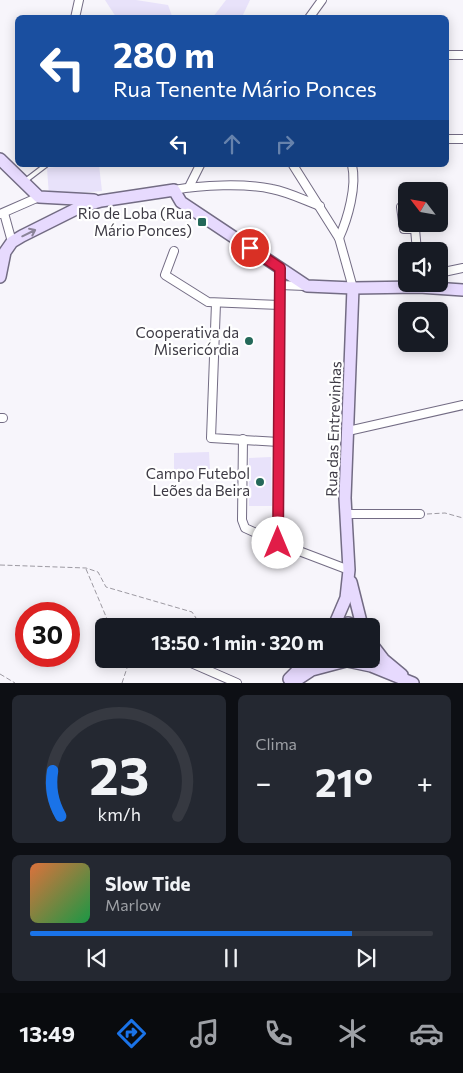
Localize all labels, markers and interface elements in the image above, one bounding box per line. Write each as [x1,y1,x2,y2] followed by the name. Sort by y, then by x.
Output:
[113,32,215,75] text: 280 m
[30,35,95,100] icon: left
[113,75,377,102] text: Rua Tenente Mário Ponces
[165,130,193,158] icon: left
[218,130,246,158] icon: ahead
[271,130,299,158] icon: right
[398,182,448,232] north arrow
[398,182,448,352] map controls
[78,204,192,239] place label: Rio de Loba (Rua Mário Ponces)
[196,216,208,228] marker: Rio de Loba (Rua Mário Ponces)
[229,227,271,269] pin
[21,228,36,238] one-way arrow
[236,234,264,262] icon: arrive
[398,242,448,292] button: sound
[398,302,448,352] button: search
[136,323,239,358] place label: Cooperativa da Misericórdia
[243,335,255,347] marker: Cooperativa da Misericórdia
[322,361,344,497] street label: Rua das Entrevinhas
[146,464,250,499] place label: Campo Futebol Leões da Beira
[254,476,266,488] marker: Campo Futebol Leões da Beira
[251,516,303,568] position arrow
[15,602,80,667] speed limit sign: 30
[151,631,324,654] text: 13:50 · 1 min · 320 m
[256,734,297,753] text: Clima
[89,742,149,806] text: 23
[315,758,373,805] text: 21°
[256,765,271,799] text: −
[417,765,433,799] text: +
[97,803,140,825] text: km/h
[105,872,191,895] text: Slow Tide
[105,895,161,914] text: Marlow
[83,944,111,972] icon: previous
[217,944,245,972] icon: pause
[352,944,380,972] icon: next
[114,1016,149,1051] icon: directions
[187,1016,222,1051] icon: music
[261,1016,296,1051] icon: phone
[335,1016,370,1051] icon: climate
[409,1016,444,1051] icon: car
[19,1020,75,1047] text: 13:49

